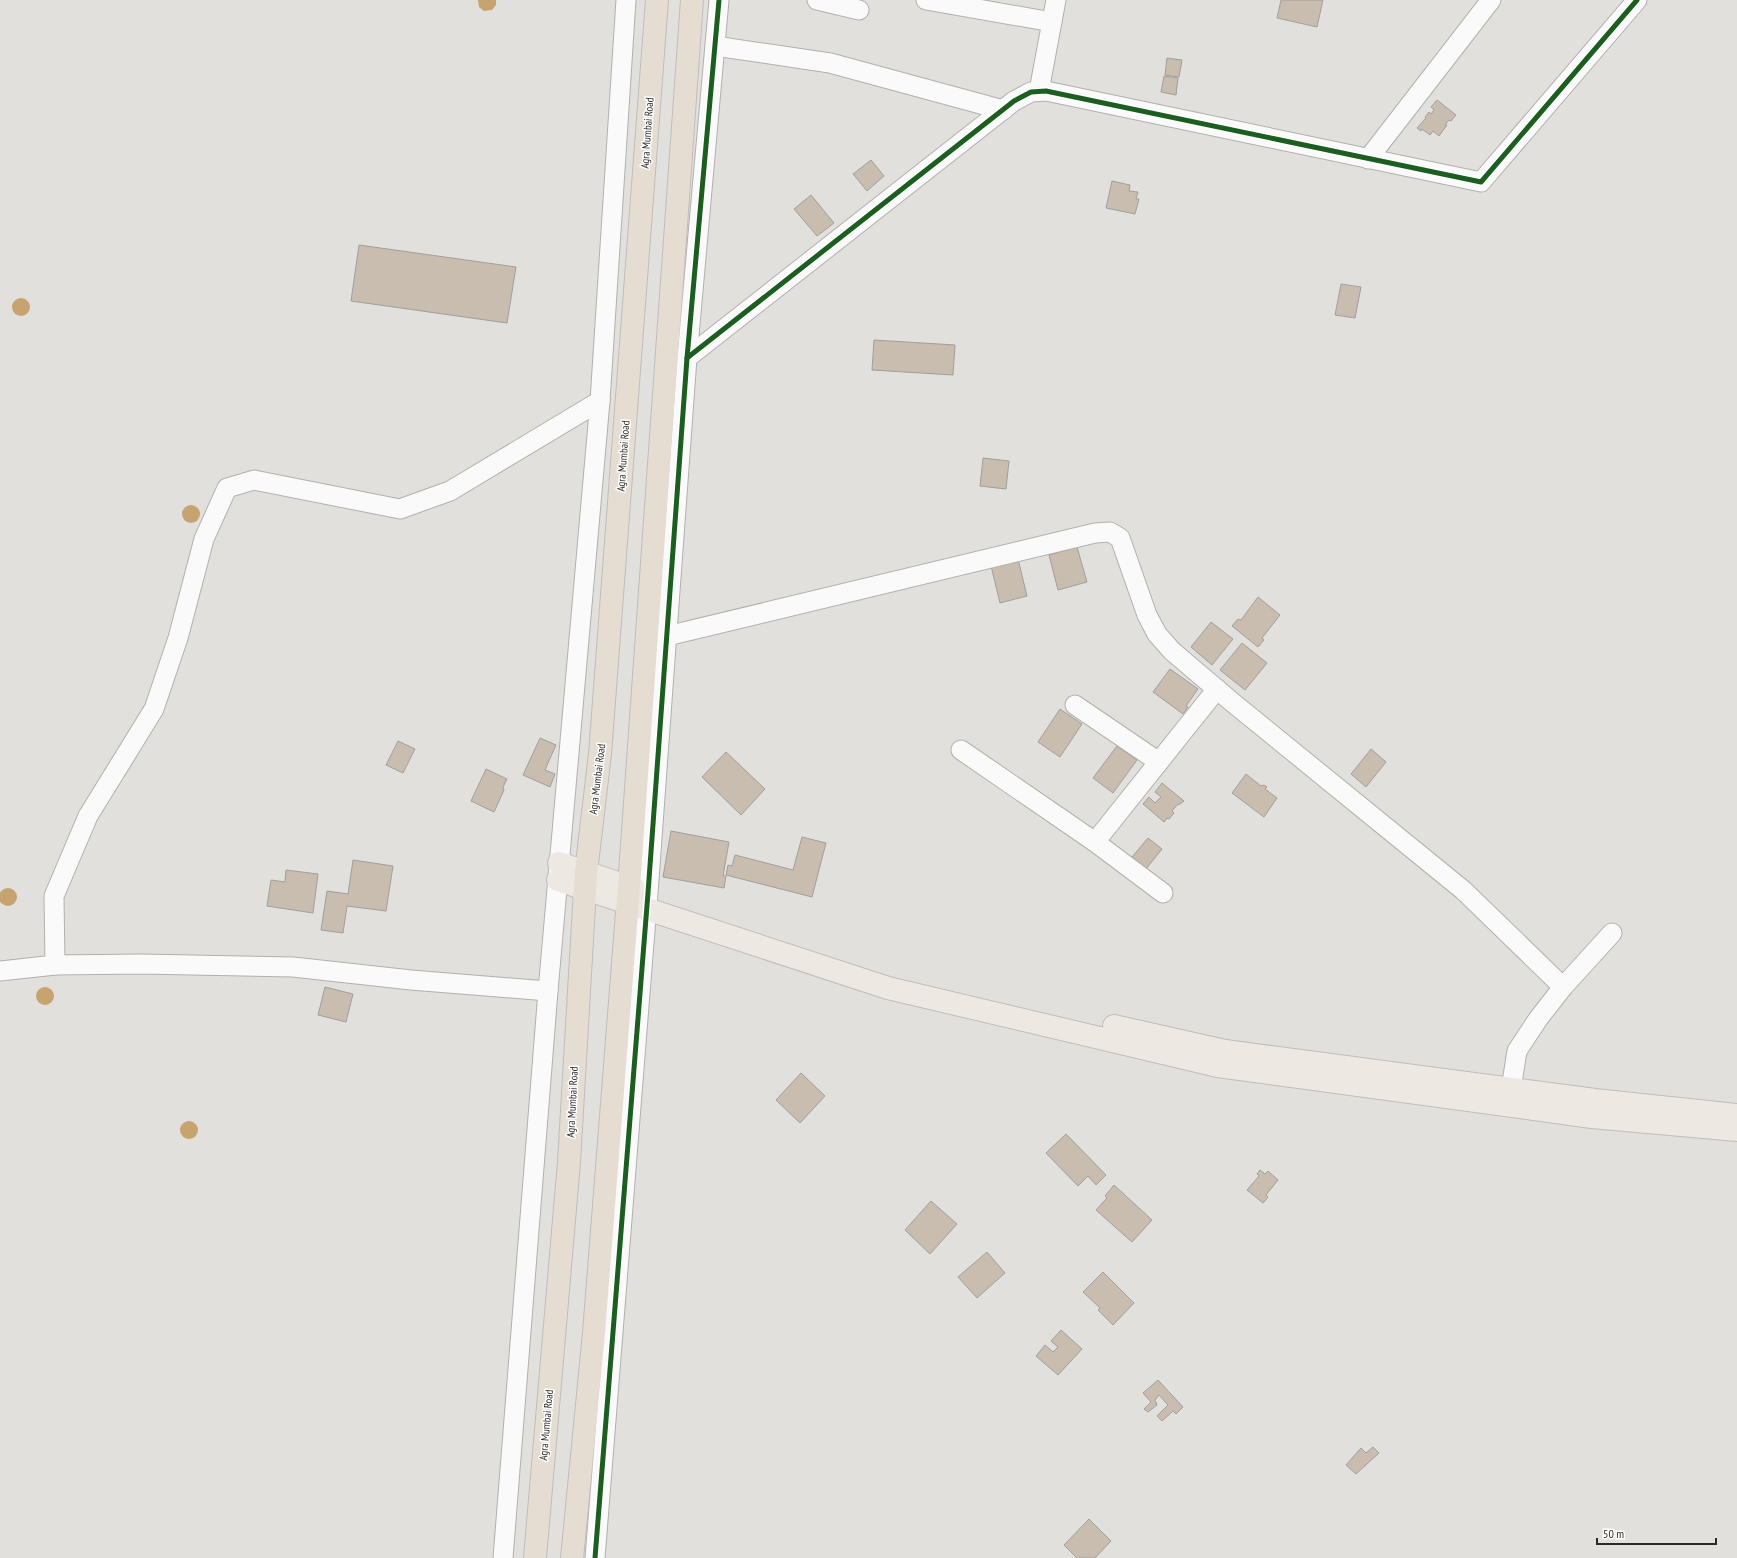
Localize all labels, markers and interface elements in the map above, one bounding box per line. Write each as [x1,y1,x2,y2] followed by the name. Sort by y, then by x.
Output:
[638,97,656,169] street label: Agra Mumbai Road
[614,420,632,492] street label: Agra Mumbai Road
[586,743,608,815] street label: Agra Mumbai Road
[563,1066,581,1138] street label: Agra Mumbai Road
[536,1389,556,1461] street label: Agra Mumbai Road
[1597,1520,1716,1546] scale bar
[1603,1526,1624,1541] text: 50 m

